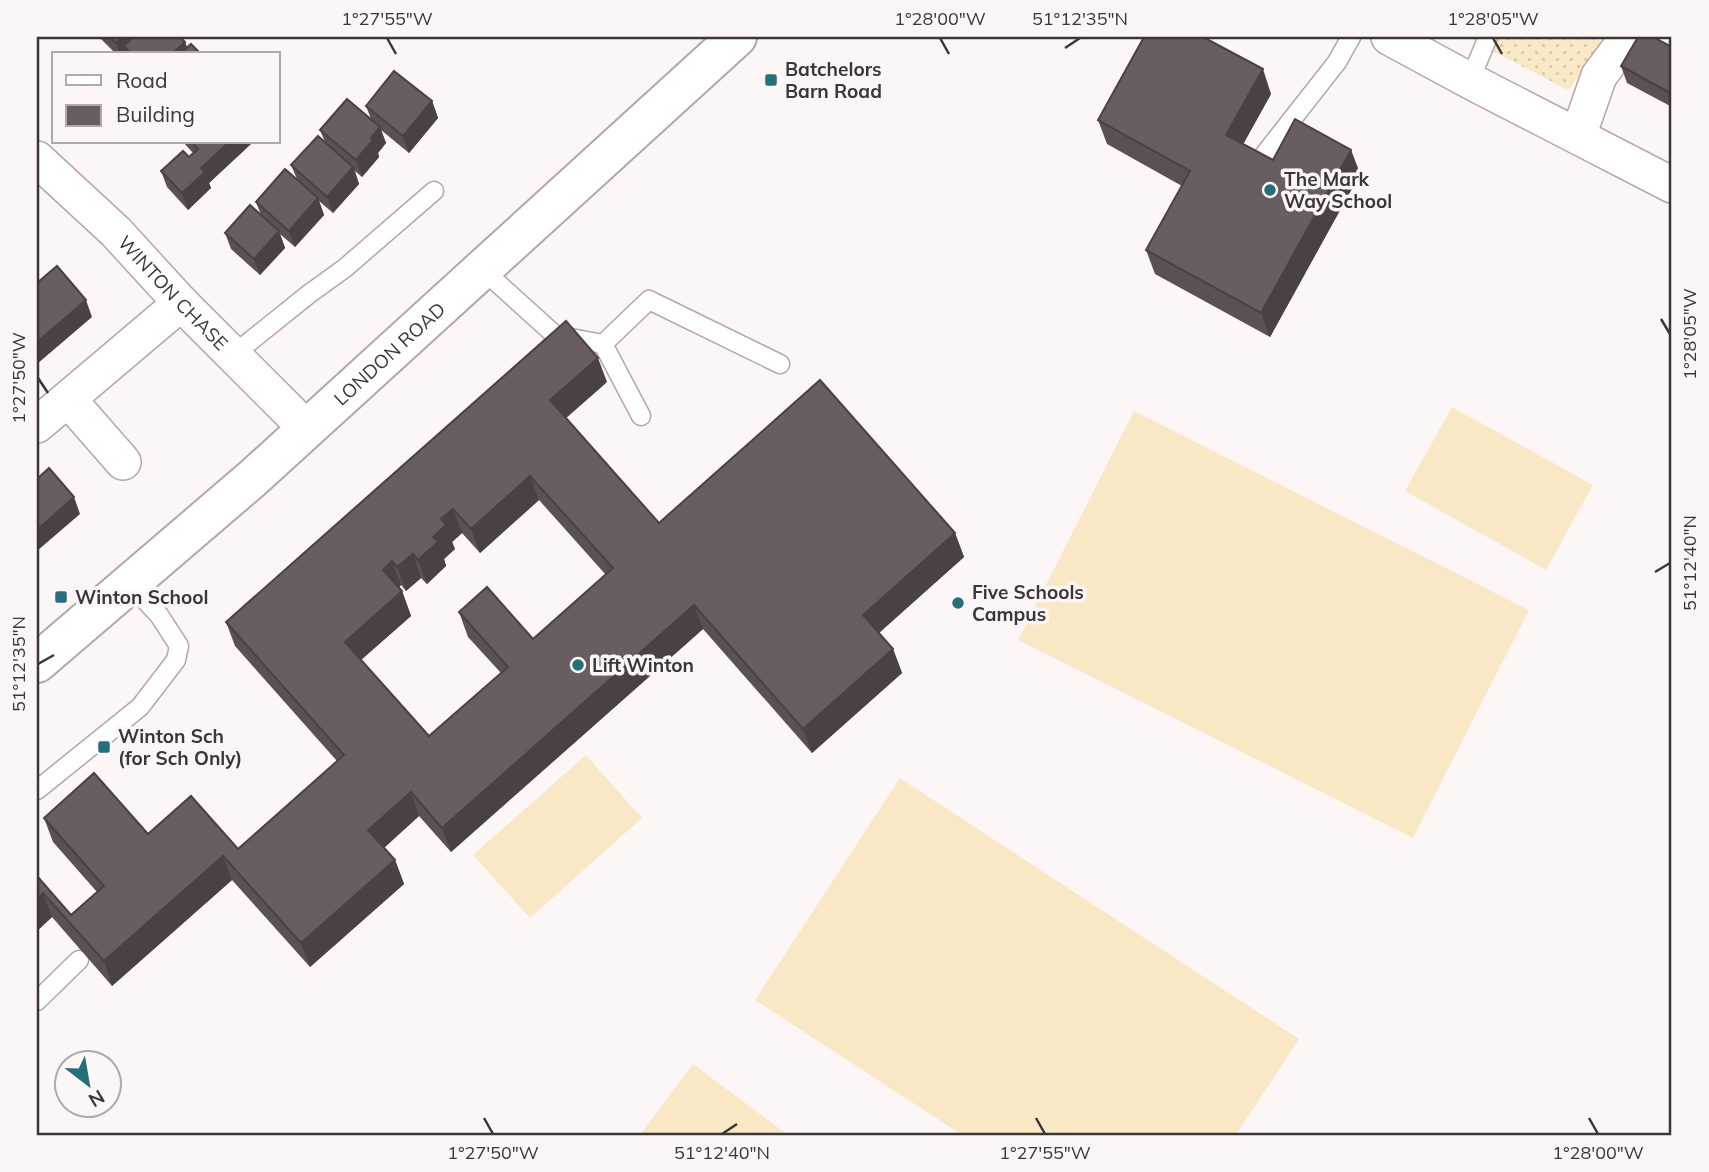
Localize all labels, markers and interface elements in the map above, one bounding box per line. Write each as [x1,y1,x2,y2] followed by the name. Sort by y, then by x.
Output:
[341,7,433,30] text: 1°27'55"W
[894,7,986,30] text: 1°28'00"W
[1032,7,1128,30] text: 51°12'35"N
[1447,7,1539,30] text: 1°28'05"W
[52,52,280,144] legend
[785,57,882,103] place label: Batchelors Barn Road
[116,67,167,93] text: Road
[763,72,779,88] marker: Batchelors Barn Road
[116,101,195,127] text: Building
[1284,167,1392,213] place label: The Mark Way School
[1262,182,1278,198] marker: The Mark Way School
[113,230,233,355] street label: WINTON CHASE
[1678,288,1701,380] text: 1°28'05"W
[329,297,450,410] street label: LONDON ROAD
[7,332,30,424] text: 1°27'50"W
[1678,515,1701,611] text: 51°12'40"N
[972,580,1084,626] place label: Five Schools Campus
[75,585,208,609] place label: Winton School
[53,589,69,605] marker: Winton School
[950,595,966,611] marker: Five Schools Campus
[7,616,30,712] text: 51°12'35"N
[592,653,694,677] place label: Lift Winton
[570,657,586,673] marker: Lift Winton
[118,724,242,770] place label: Winton Sch (for Sch Only)
[96,739,112,755] marker: Winton Sch (for Sch Only)
[52,1050,122,1120] north arrow
[84,1085,109,1113] text: N
[447,1141,539,1164] text: 1°27'50"W
[674,1141,770,1164] text: 51°12'40"N
[999,1141,1091,1164] text: 1°27'55"W
[1552,1141,1644,1164] text: 1°28'00"W

